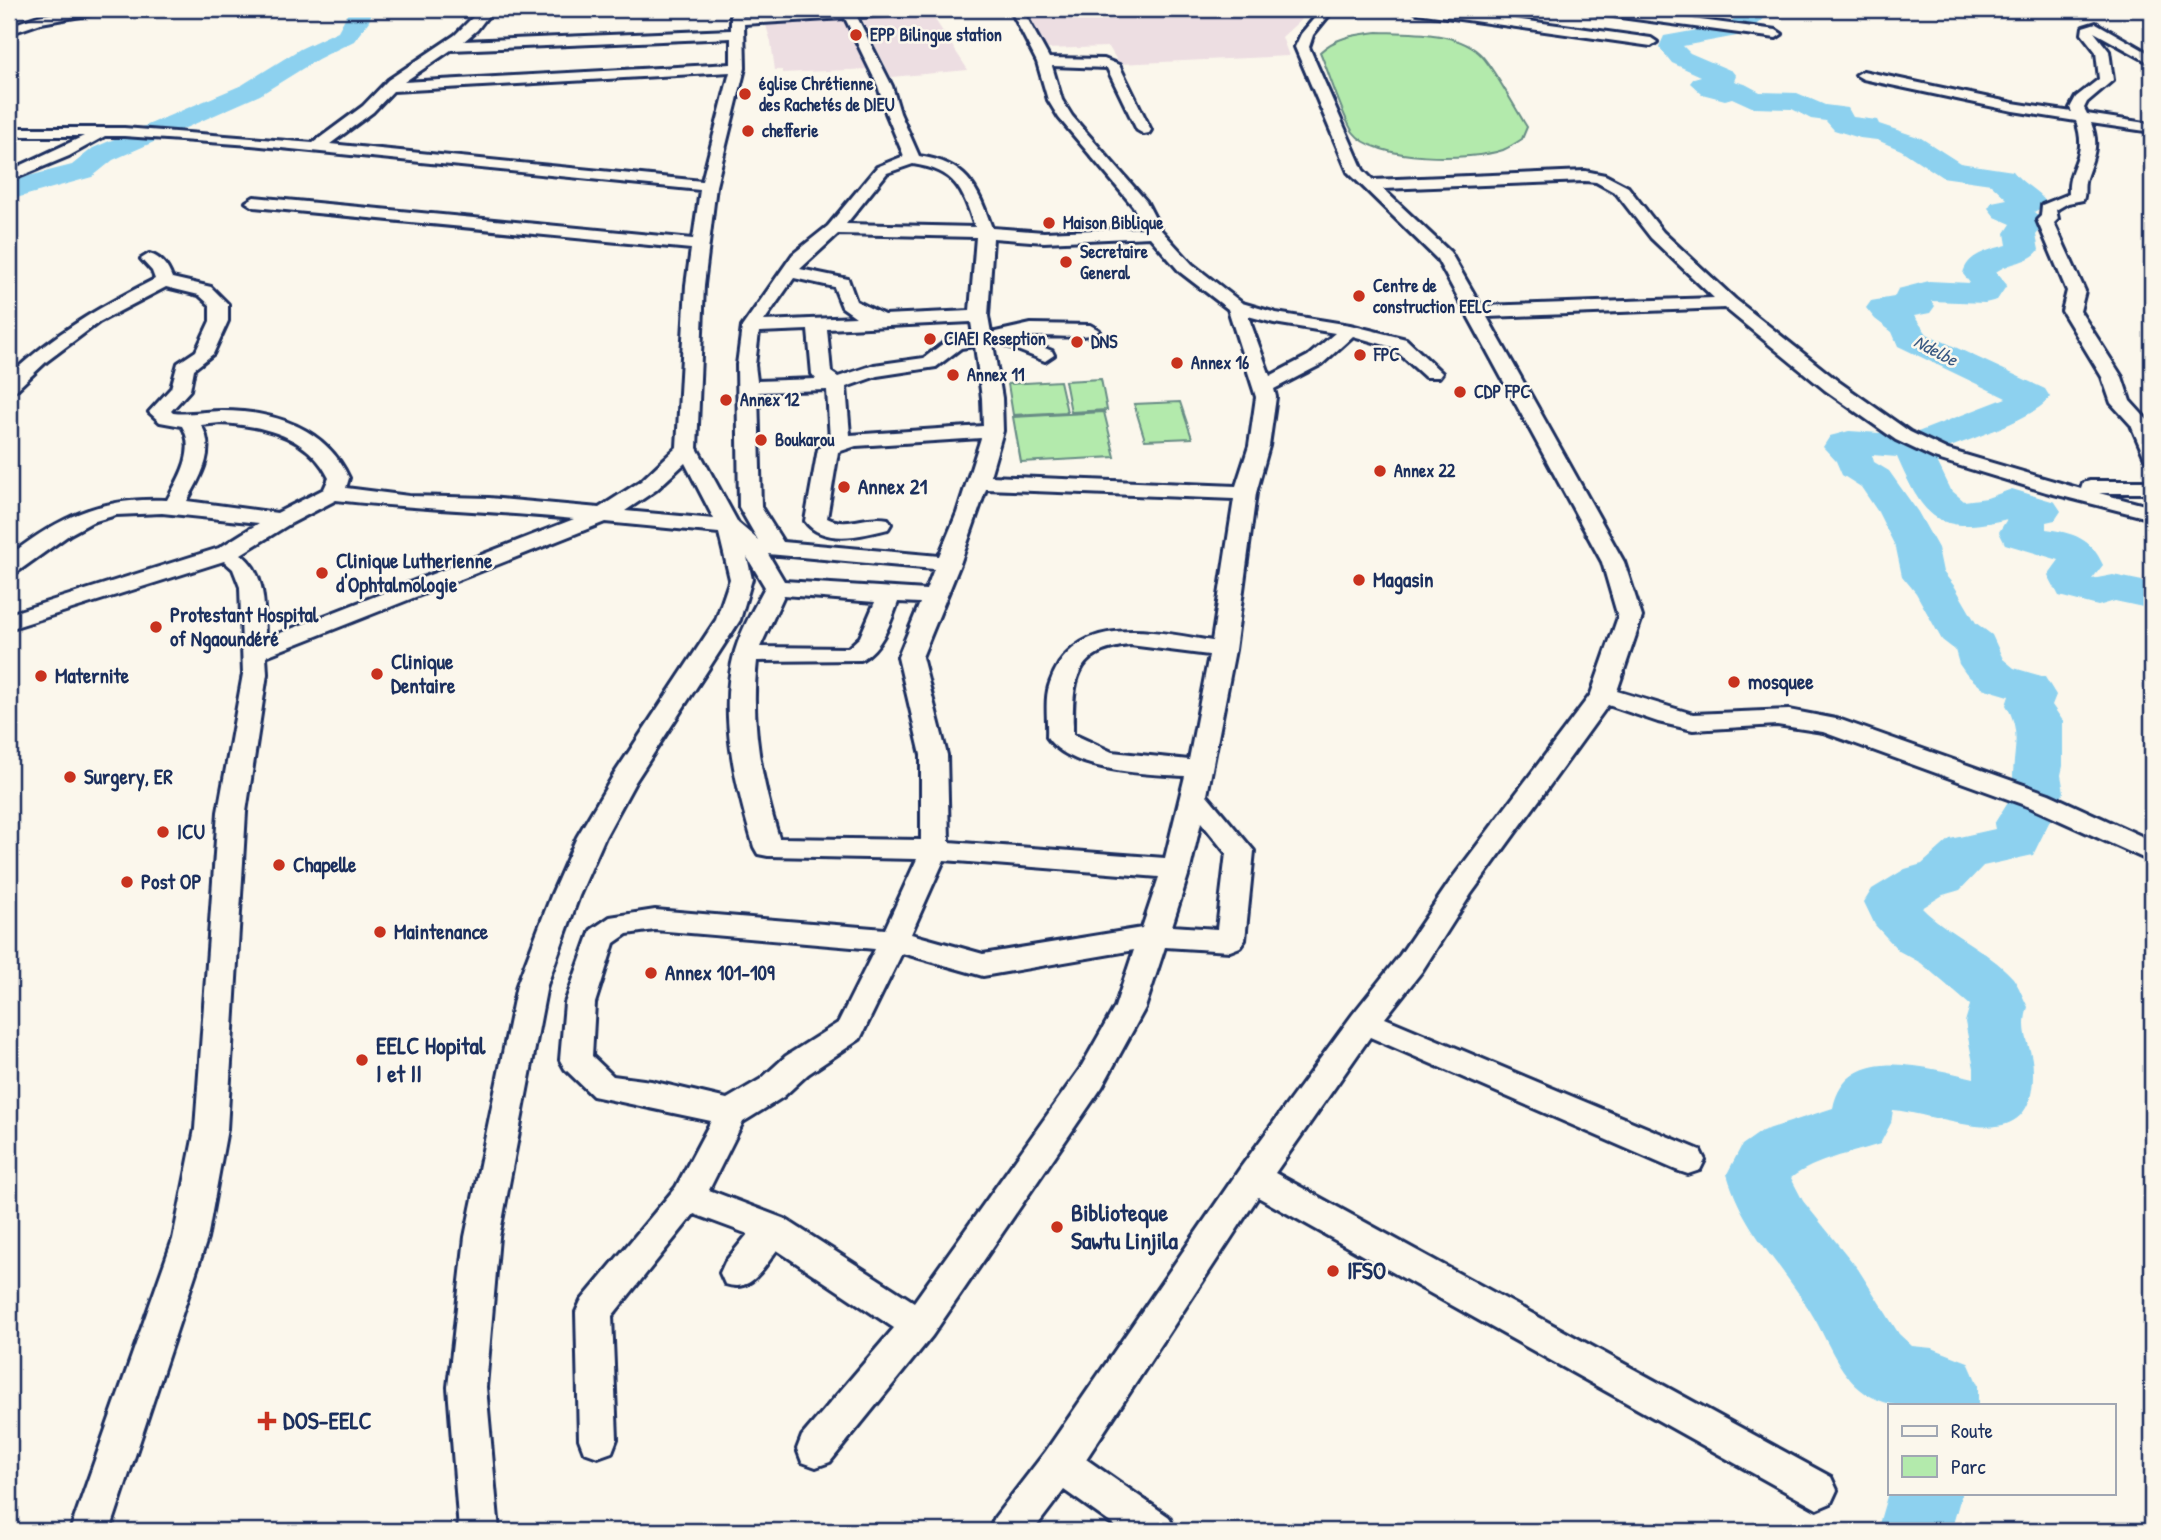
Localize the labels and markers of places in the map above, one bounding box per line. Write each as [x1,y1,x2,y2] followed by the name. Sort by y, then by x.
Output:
[870,22,1002,48] place label: EPP Bilingue station
[848,27,864,43] marker: EPP Bilingue station
[759,71,895,117] place label: église Chrétienne des Rachetés de DIEU
[737,86,753,102] marker: église Chrétienne des Rachetés de DIEU
[762,118,819,143] place label: chefferie
[740,123,756,139] marker: chefferie
[1063,210,1164,236] place label: Maison Biblique
[1041,215,1057,231] marker: Maison Biblique
[1080,239,1149,285] place label: Secretaire General
[1058,254,1074,270] marker: Secretaire General
[1373,273,1492,319] place label: Centre de construction EELC
[1351,288,1367,304] marker: Centre de construction EELC
[944,326,1046,352] place label: CIAEI Reseption
[1091,329,1118,354] place label: DNS
[922,331,938,347] marker: CIAEI Reseption
[1069,334,1085,350] marker: DNS
[1373,342,1399,367] place label: FPC
[1352,347,1368,363] marker: FPC
[1191,350,1249,375] place label: Annex 16
[1169,355,1185,371] marker: Annex 16
[967,362,1025,387] place label: Annex 11
[945,367,961,383] marker: Annex 11
[1474,379,1531,404] place label: CDP FPC
[1452,384,1468,400] marker: CDP FPC
[740,387,800,412] place label: Annex 12
[718,392,734,408] marker: Annex 12
[775,427,835,452] place label: Boukarou
[753,432,769,448] marker: Boukarou
[1394,458,1456,483] place label: Annex 22
[1372,463,1388,479] marker: Annex 22
[858,472,928,501] place label: Annex 21
[836,479,852,495] marker: Annex 21
[336,546,493,600] place label: Clinique Lutherienne d'Ophtalmologie
[314,565,330,581] marker: Clinique Lutherienne d'Ophtalmologie
[1373,565,1434,595] place label: Magasin
[1351,572,1367,588] marker: Magasin
[170,600,319,654] place label: Protestant Hospital of Ngaoundéré
[148,619,164,635] marker: Protestant Hospital of Ngaoundéré
[391,647,456,700] place label: Clinique Dentaire
[55,661,130,690] place label: Maternite
[369,666,385,682] marker: Clinique Dentaire
[1748,667,1814,697] place label: mosquee
[33,668,49,684] marker: Maternite
[1726,674,1742,690] marker: mosquee
[84,762,173,792] place label: Surgery, ER
[62,769,78,785] marker: Surgery, ER
[177,817,205,846] place label: ICU
[155,824,171,840] marker: ICU
[293,850,357,880] place label: Chapelle
[271,857,287,873] marker: Chapelle
[141,867,201,896] place label: Post OP
[119,874,135,890] marker: Post OP
[394,917,489,946] place label: Maintenance
[372,924,388,940] marker: Maintenance
[665,958,775,987] place label: Annex 101-109
[643,965,659,981] marker: Annex 101-109
[376,1029,486,1089] place label: EELC Hopital I et II
[354,1052,370,1068] marker: EELC Hopital I et II
[1071,1196,1178,1256] place label: Biblioteque Sawtu Linjila
[1049,1219,1065,1235] marker: Biblioteque Sawtu Linjila
[1347,1254,1386,1286] place label: IFSO
[1325,1263,1341,1279] marker: IFSO
[283,1404,372,1436] place label: DOS-EELC
[257,1411,277,1431] marker: DOS-EELC

